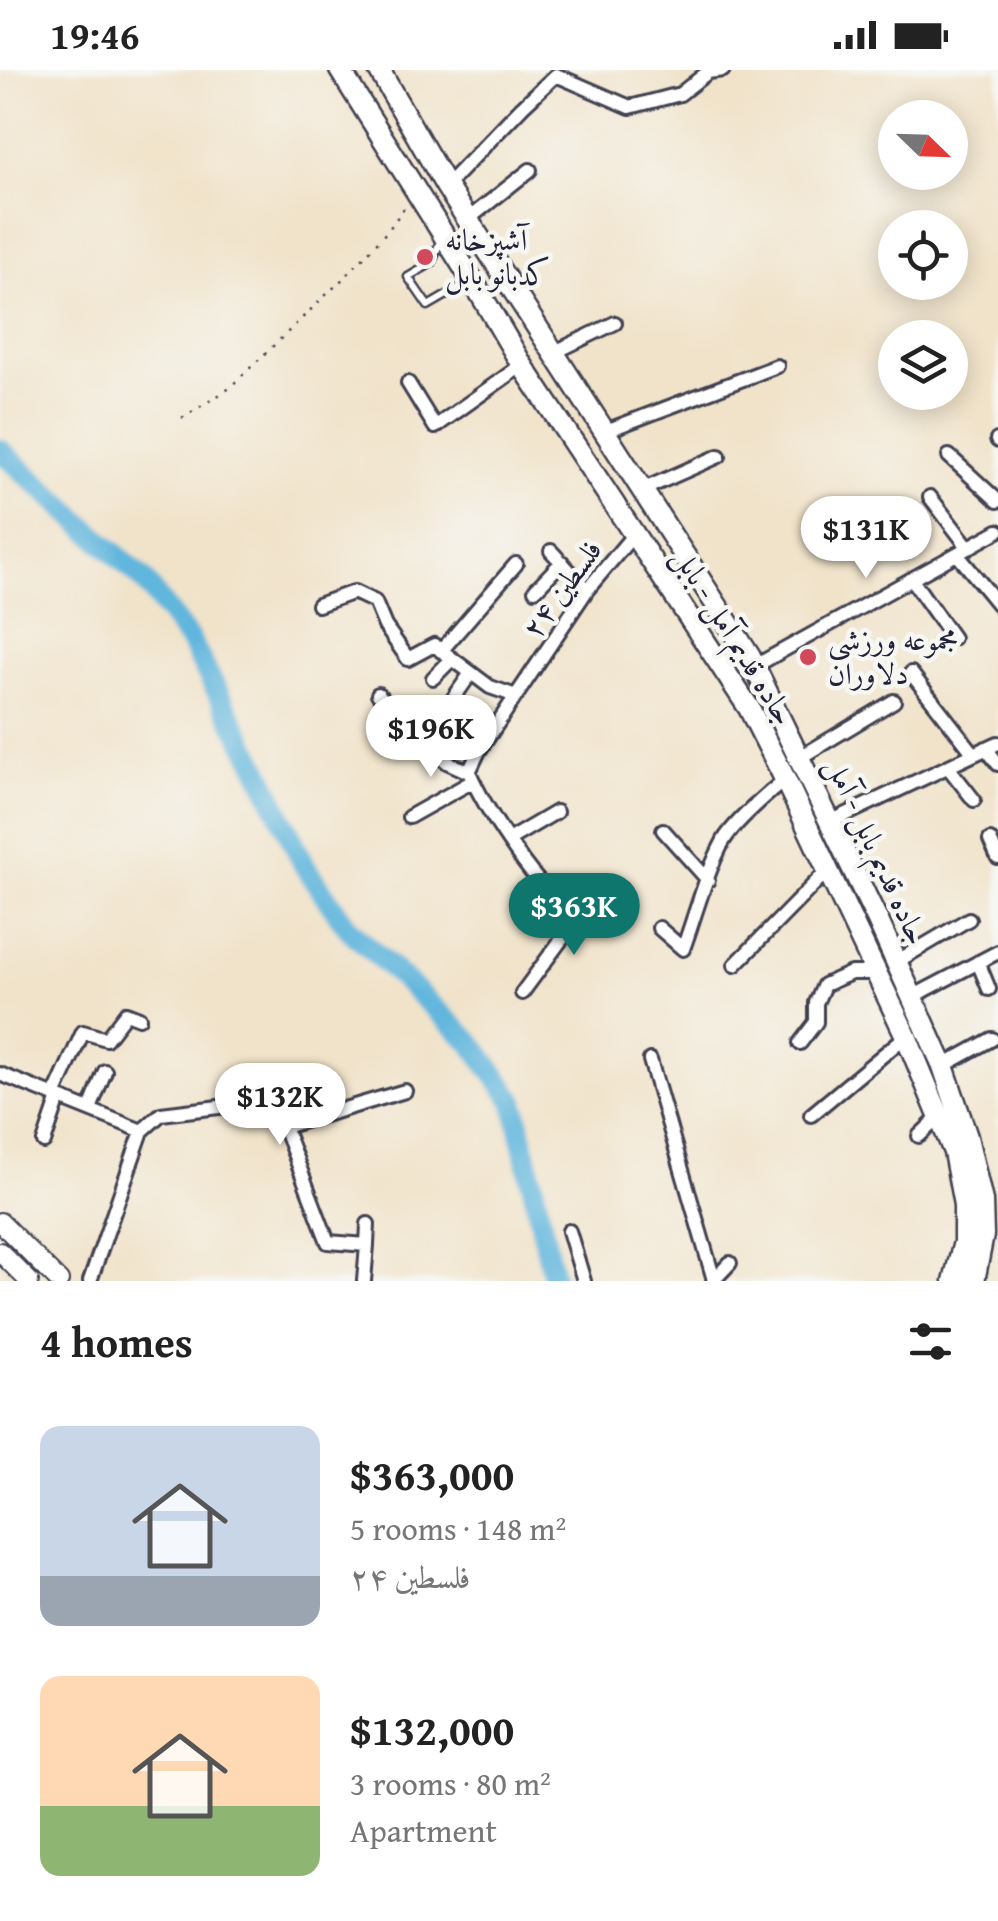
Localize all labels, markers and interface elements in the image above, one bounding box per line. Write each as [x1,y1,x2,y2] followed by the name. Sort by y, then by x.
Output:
[50,7,140,63] text: 19:46
[878,100,968,190] north arrow
[878,100,968,410] map controls
[878,210,968,300] button: locate
[445,217,550,295] place label: آشپزخانه کدبانو بابل
[414,246,436,268] marker: آشپزخانه کدبانو بابل
[878,320,968,410] button: layers
[796,496,936,581] pin: $131K
[823,505,909,552] text: $131K
[510,530,612,647] street label: فلسطین ۲۴
[658,538,807,736] street label: جاده قدیم آمل - بابل
[828,617,958,695] place label: مجموعه ورزشی دلاوران
[797,646,819,668] marker: مجموعه ورزشی دلاوران
[361,695,501,780] pin: $196K
[388,704,474,751] text: $196K
[811,750,941,954] street label: جاده قدیم بابل - آمل
[504,873,644,958] pin: $363K
[531,882,617,929] text: $363K
[210,1063,350,1148] pin: $132K
[237,1072,323,1119] text: $132K
[40,1311,193,1372] text: 4 homes
[903,1314,958,1369] icon: filters
[350,1444,514,1505] text: $363,000
[120,1466,240,1586] icon: home
[350,1505,566,1552] text: 5 rooms · 148 m²
[350,1553,470,1600] text: فلسطین ۲۴
[350,1699,514,1760] text: $132,000
[120,1716,240,1836] icon: home
[350,1760,551,1807] text: 3 rooms · 80 m²
[350,1807,497,1854] text: Apartment

